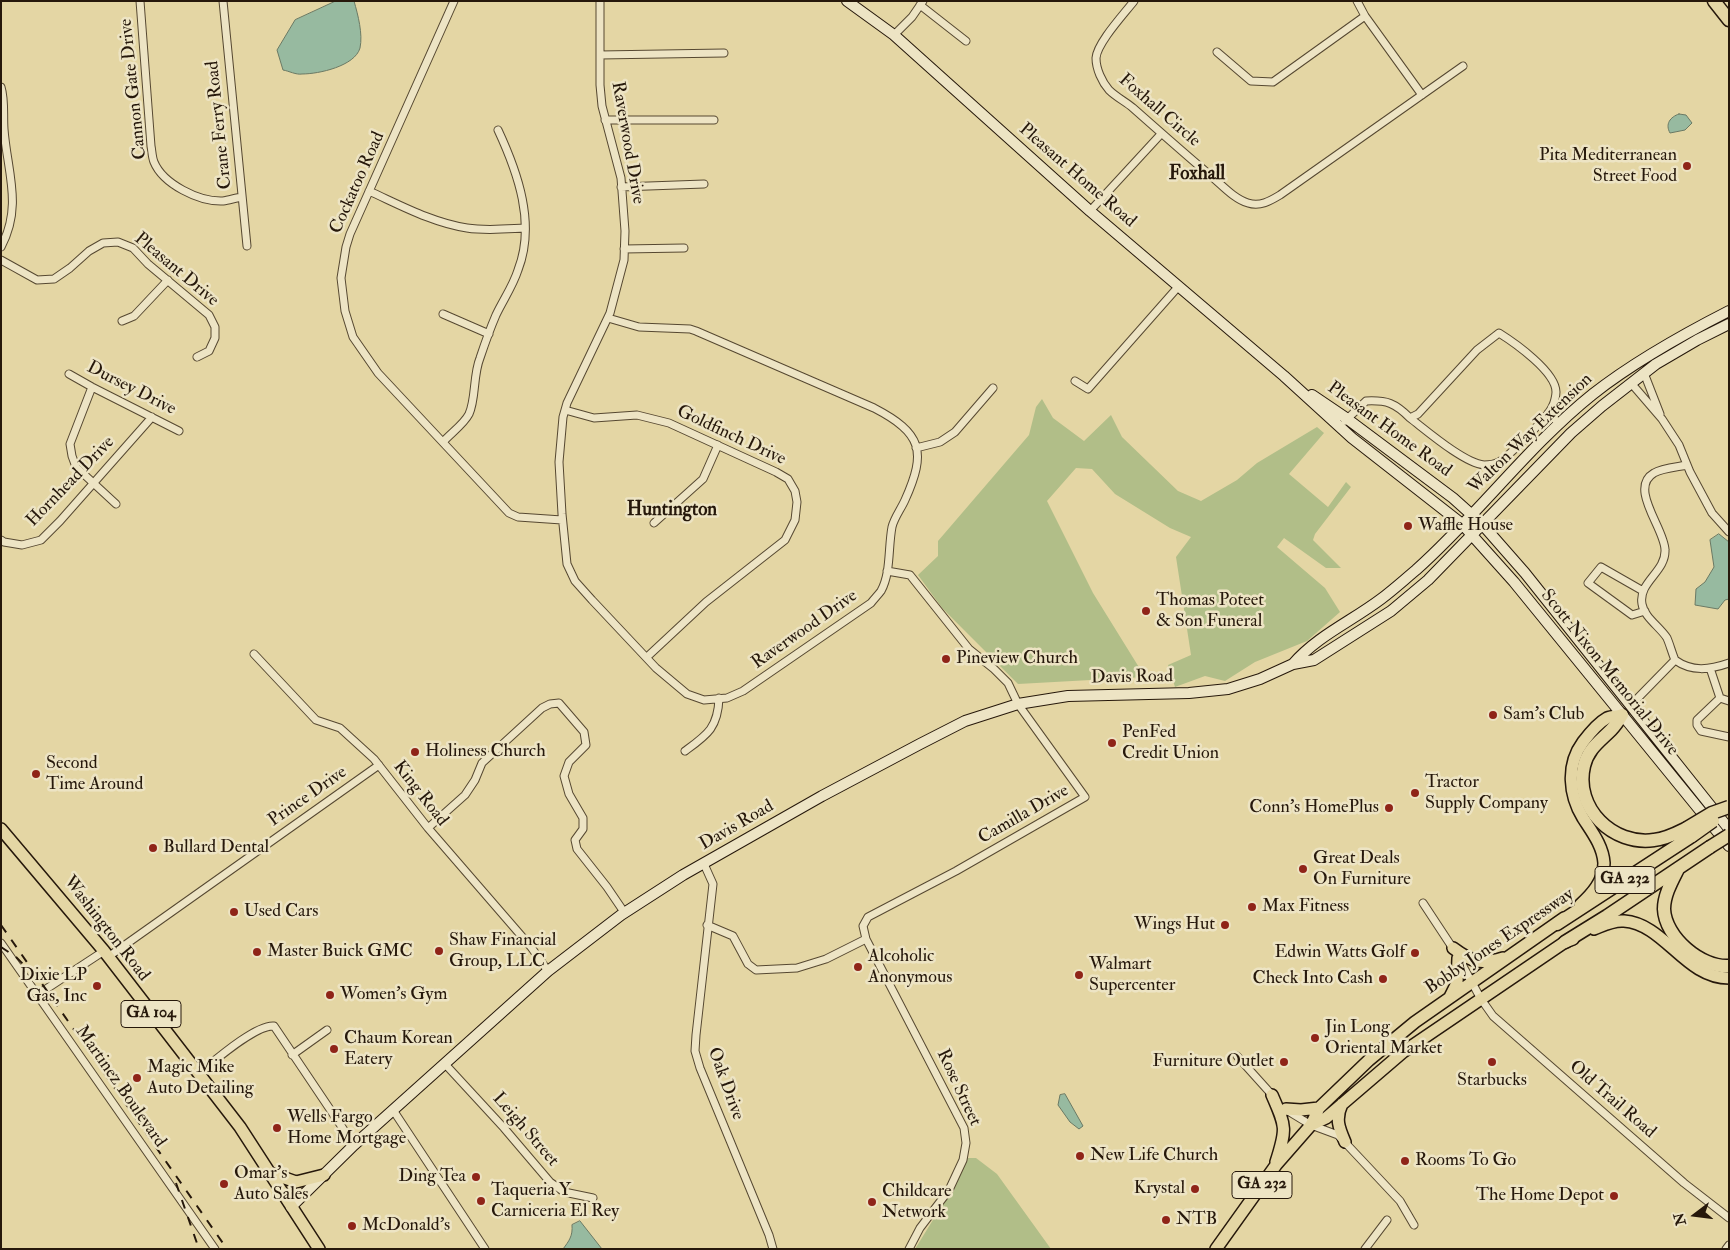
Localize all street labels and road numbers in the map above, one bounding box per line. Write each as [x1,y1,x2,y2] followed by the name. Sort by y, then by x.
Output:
[116,17,152,161] street label: Cannon Gate Drive
[203,60,237,190] street label: Crane Ferry Road
[1114,70,1204,152] street label: Foxhall Circle
[606,80,648,206] street label: Raverwood Drive
[1014,119,1140,233] street label: Pleasant Home Road
[326,129,390,237] street label: Cockatoo Road
[129,228,223,312] street label: Pleasant Drive
[83,357,179,421] street label: Dursey Drive
[1464,369,1598,499] street label: Walton Way Extension
[1323,378,1455,482] street label: Pleasant Home Road
[673,401,789,471] street label: Goldfinch Drive
[22,432,120,532] street label: Hornhead Drive
[748,586,862,674] street label: Raverwood Drive
[1535,586,1683,760] street label: Scott Nixon Memorial Drive
[1091,666,1173,690] street label: Davis Road
[388,757,452,831] street label: King Road
[265,762,351,832] street label: Prince Drive
[975,780,1073,850] street label: Camilla Drive
[696,796,778,856] street label: Davis Road
[1595,866,1655,894] road number: GA 232
[58,872,154,986] street label: Washington Road
[1422,884,1578,1000] street label: Bobby Jones Expressway
[121,1001,181,1028] road number: GA 104
[70,1022,170,1152] street label: Martinez Boulevard
[702,1045,748,1123] street label: Oak Drive
[931,1046,985,1130] street label: Rose Street
[1564,1056,1660,1144] street label: Old Trail Road
[487,1089,563,1171] street label: Leigh Street
[1232,1172,1292,1198] road number: GA 232

